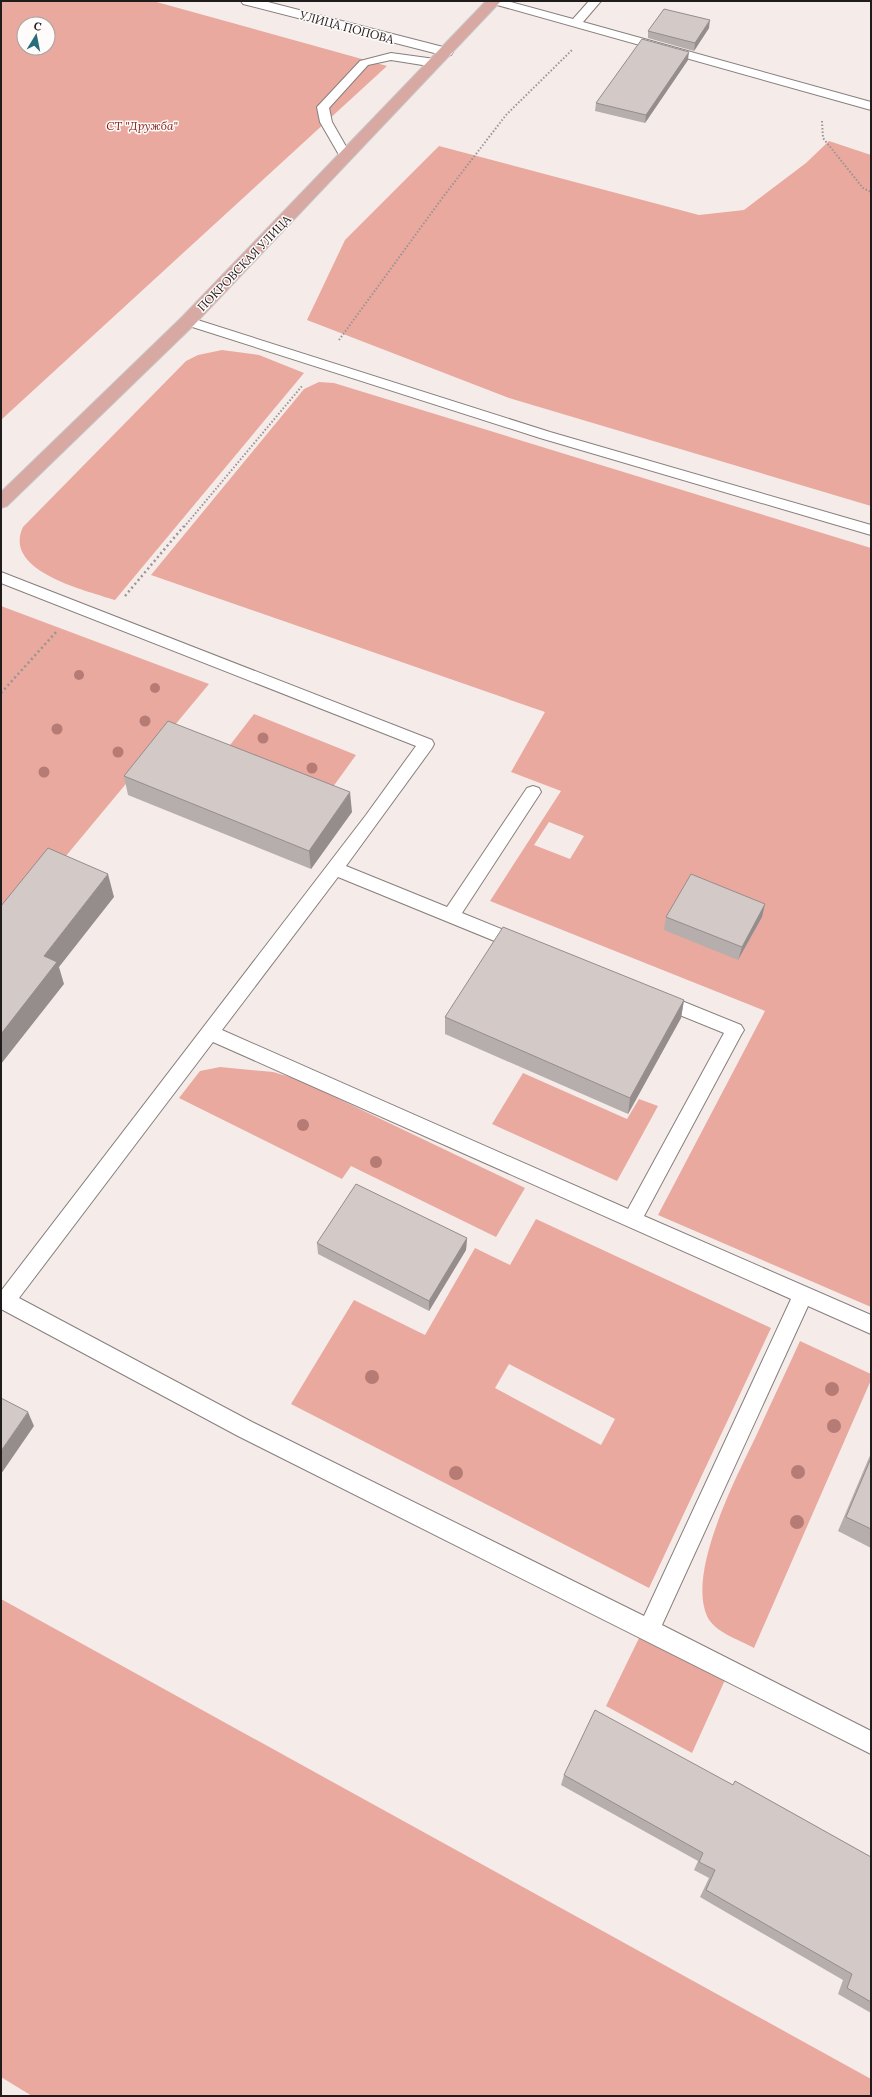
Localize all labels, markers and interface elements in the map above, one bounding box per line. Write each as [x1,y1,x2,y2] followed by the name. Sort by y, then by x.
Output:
[297,7,396,47] street label: УЛИЦА ПОПОВА
[16,16,56,56] north arrow
[33,19,43,34] text: С
[106,118,178,133] park label: СТ "Дружба"
[194,211,294,314] street label: ПОКРОВСКАЯ УЛИЦА

